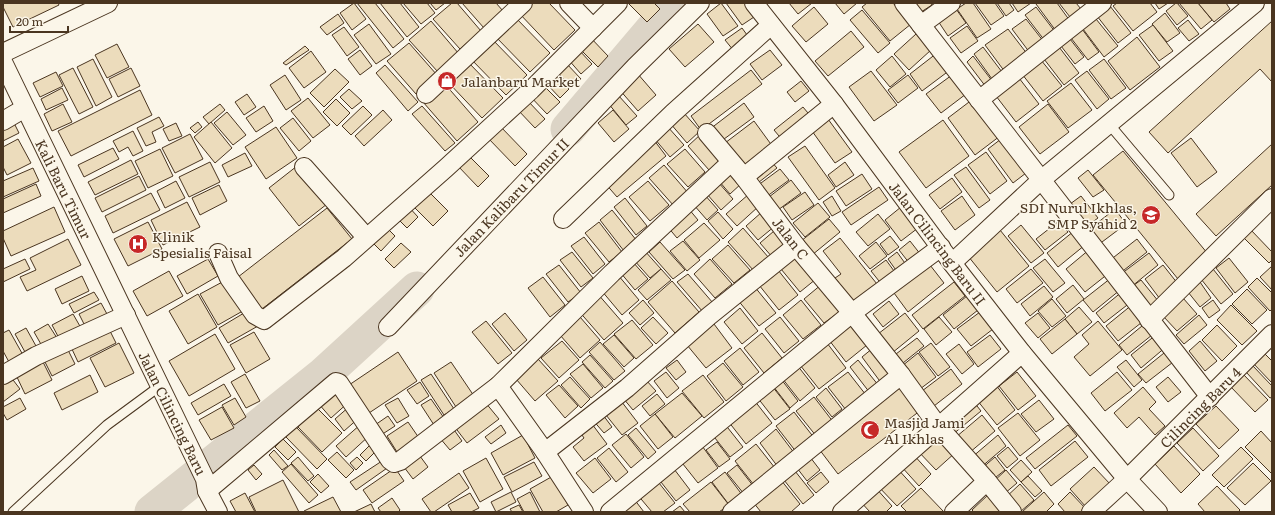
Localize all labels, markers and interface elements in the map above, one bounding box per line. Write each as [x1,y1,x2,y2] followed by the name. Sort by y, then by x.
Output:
[10,8,68,34] scale bar
[16,12,43,30] text: 20 m
[436,70,458,92] shop icon: Jalanbaru Market
[461,71,580,91] place label: Jalanbaru Market
[449,133,573,261] street label: Jalan Kalibaru Timur II
[31,136,97,243] street label: Kali Baru Timur
[885,177,991,309] street label: Jalan Cilincing Baru II
[1020,197,1137,233] place label: SDI Nurul Ikhlas, SMP Syahid 2
[1140,204,1162,226] school or university icon: SDI Nurul Ikhlas, SMP Syahid 2
[768,213,814,264] street label: Jalan C
[152,226,252,262] place label: Klinik Spesialis Faisal
[127,233,149,255] hospital icon: Klinik Spesialis Faisal
[134,348,212,478] street label: Jalan Cilincing Baru
[1155,362,1245,452] street label: Cilincing Baru 4
[884,412,965,448] place label: Masjid Jami Al Ikhlas
[859,419,881,441] mosque icon: Masjid Jami Al Ikhlas

